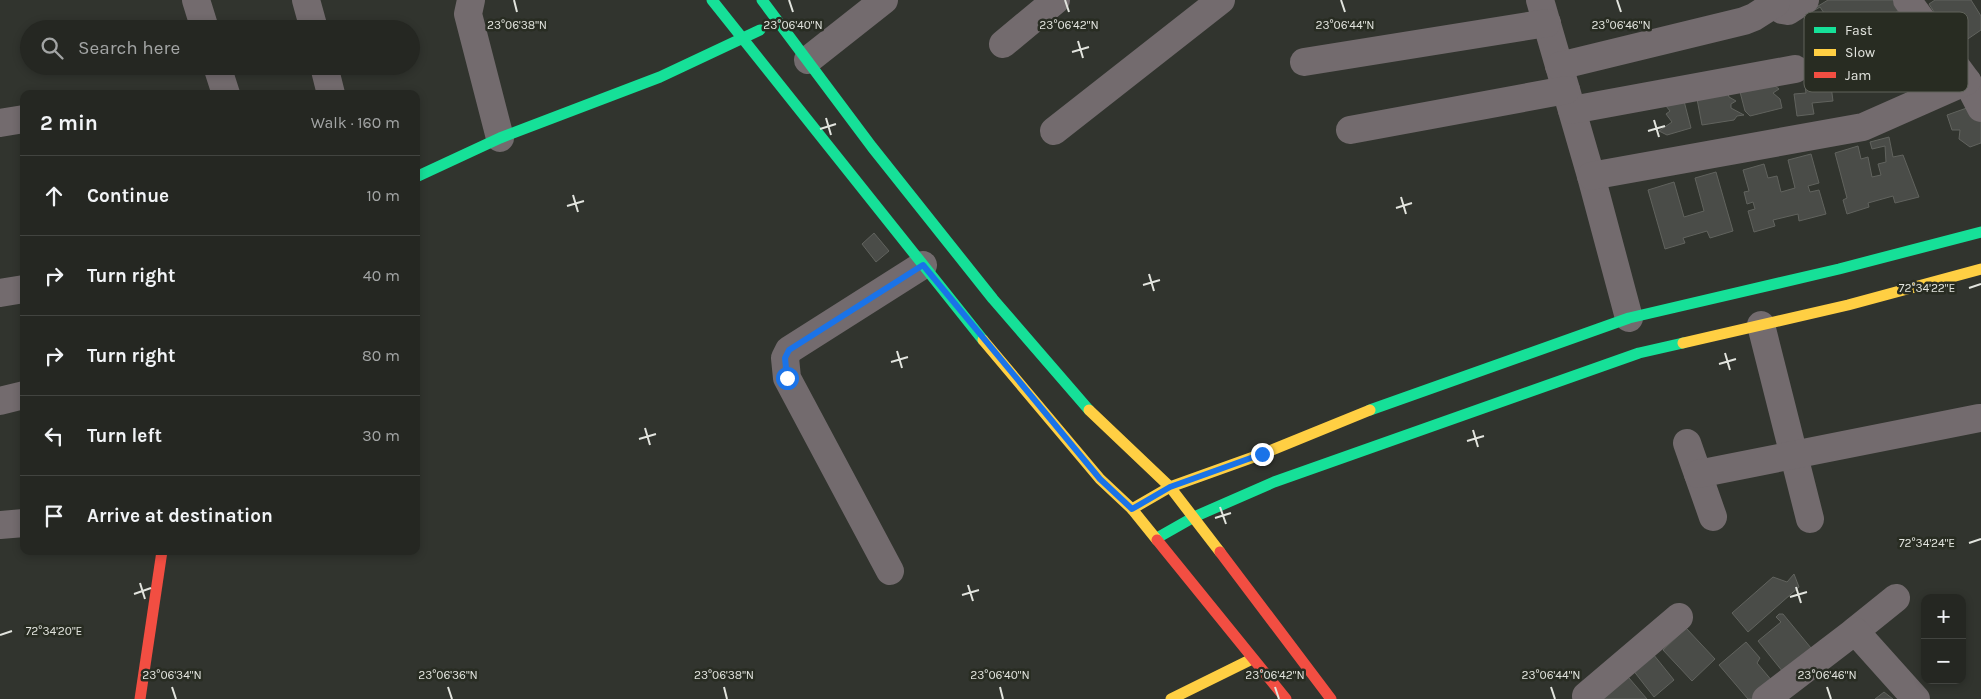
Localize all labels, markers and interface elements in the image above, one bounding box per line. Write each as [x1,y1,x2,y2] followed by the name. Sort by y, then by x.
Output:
[1804,12,1968,92] legend
[487,18,547,32] text: 23°06'38"N
[763,18,823,32] text: 23°06'40"N
[1039,18,1099,32] text: 23°06'42"N
[1315,18,1375,32] text: 23°06'44"N
[1591,18,1651,32] text: 23°06'46"N
[20,20,420,75] search box
[1845,22,1872,39] text: Fast
[38,34,66,62] icon: search
[78,37,180,59] text: Search here
[1845,44,1875,61] text: Slow
[1845,67,1871,84] text: Jam
[40,111,98,135] text: 2 min
[311,113,400,132] text: Walk · 160 m
[40,182,68,210] icon: ahead
[87,185,169,207] text: Continue
[366,186,400,205] text: 10 m
[40,262,68,290] icon: right
[87,265,176,287] text: Turn right
[363,266,400,285] text: 40 m
[1899,281,1955,295] text: 72°34'22"E
[40,342,68,370] icon: right
[87,345,176,367] text: Turn right
[362,346,400,365] text: 80 m
[776,367,799,390] route start
[40,422,68,450] icon: left
[87,425,162,447] text: Turn left
[362,426,400,445] text: 30 m
[1251,443,1274,466] route end
[40,502,68,530] icon: arrive
[87,505,273,527] text: Arrive at destination
[1899,536,1955,550] text: 72°34'24"E
[1921,594,1966,684] map controls
[1921,594,1966,639] button: +
[26,624,82,638] text: 72°34'20"E
[1921,639,1966,684] button: −
[142,668,202,682] text: 23°06'34"N
[418,668,478,682] text: 23°06'36"N
[694,668,754,682] text: 23°06'38"N
[970,668,1030,682] text: 23°06'40"N
[1245,668,1305,682] text: 23°06'42"N
[1521,668,1581,682] text: 23°06'44"N
[1797,668,1857,682] text: 23°06'46"N

